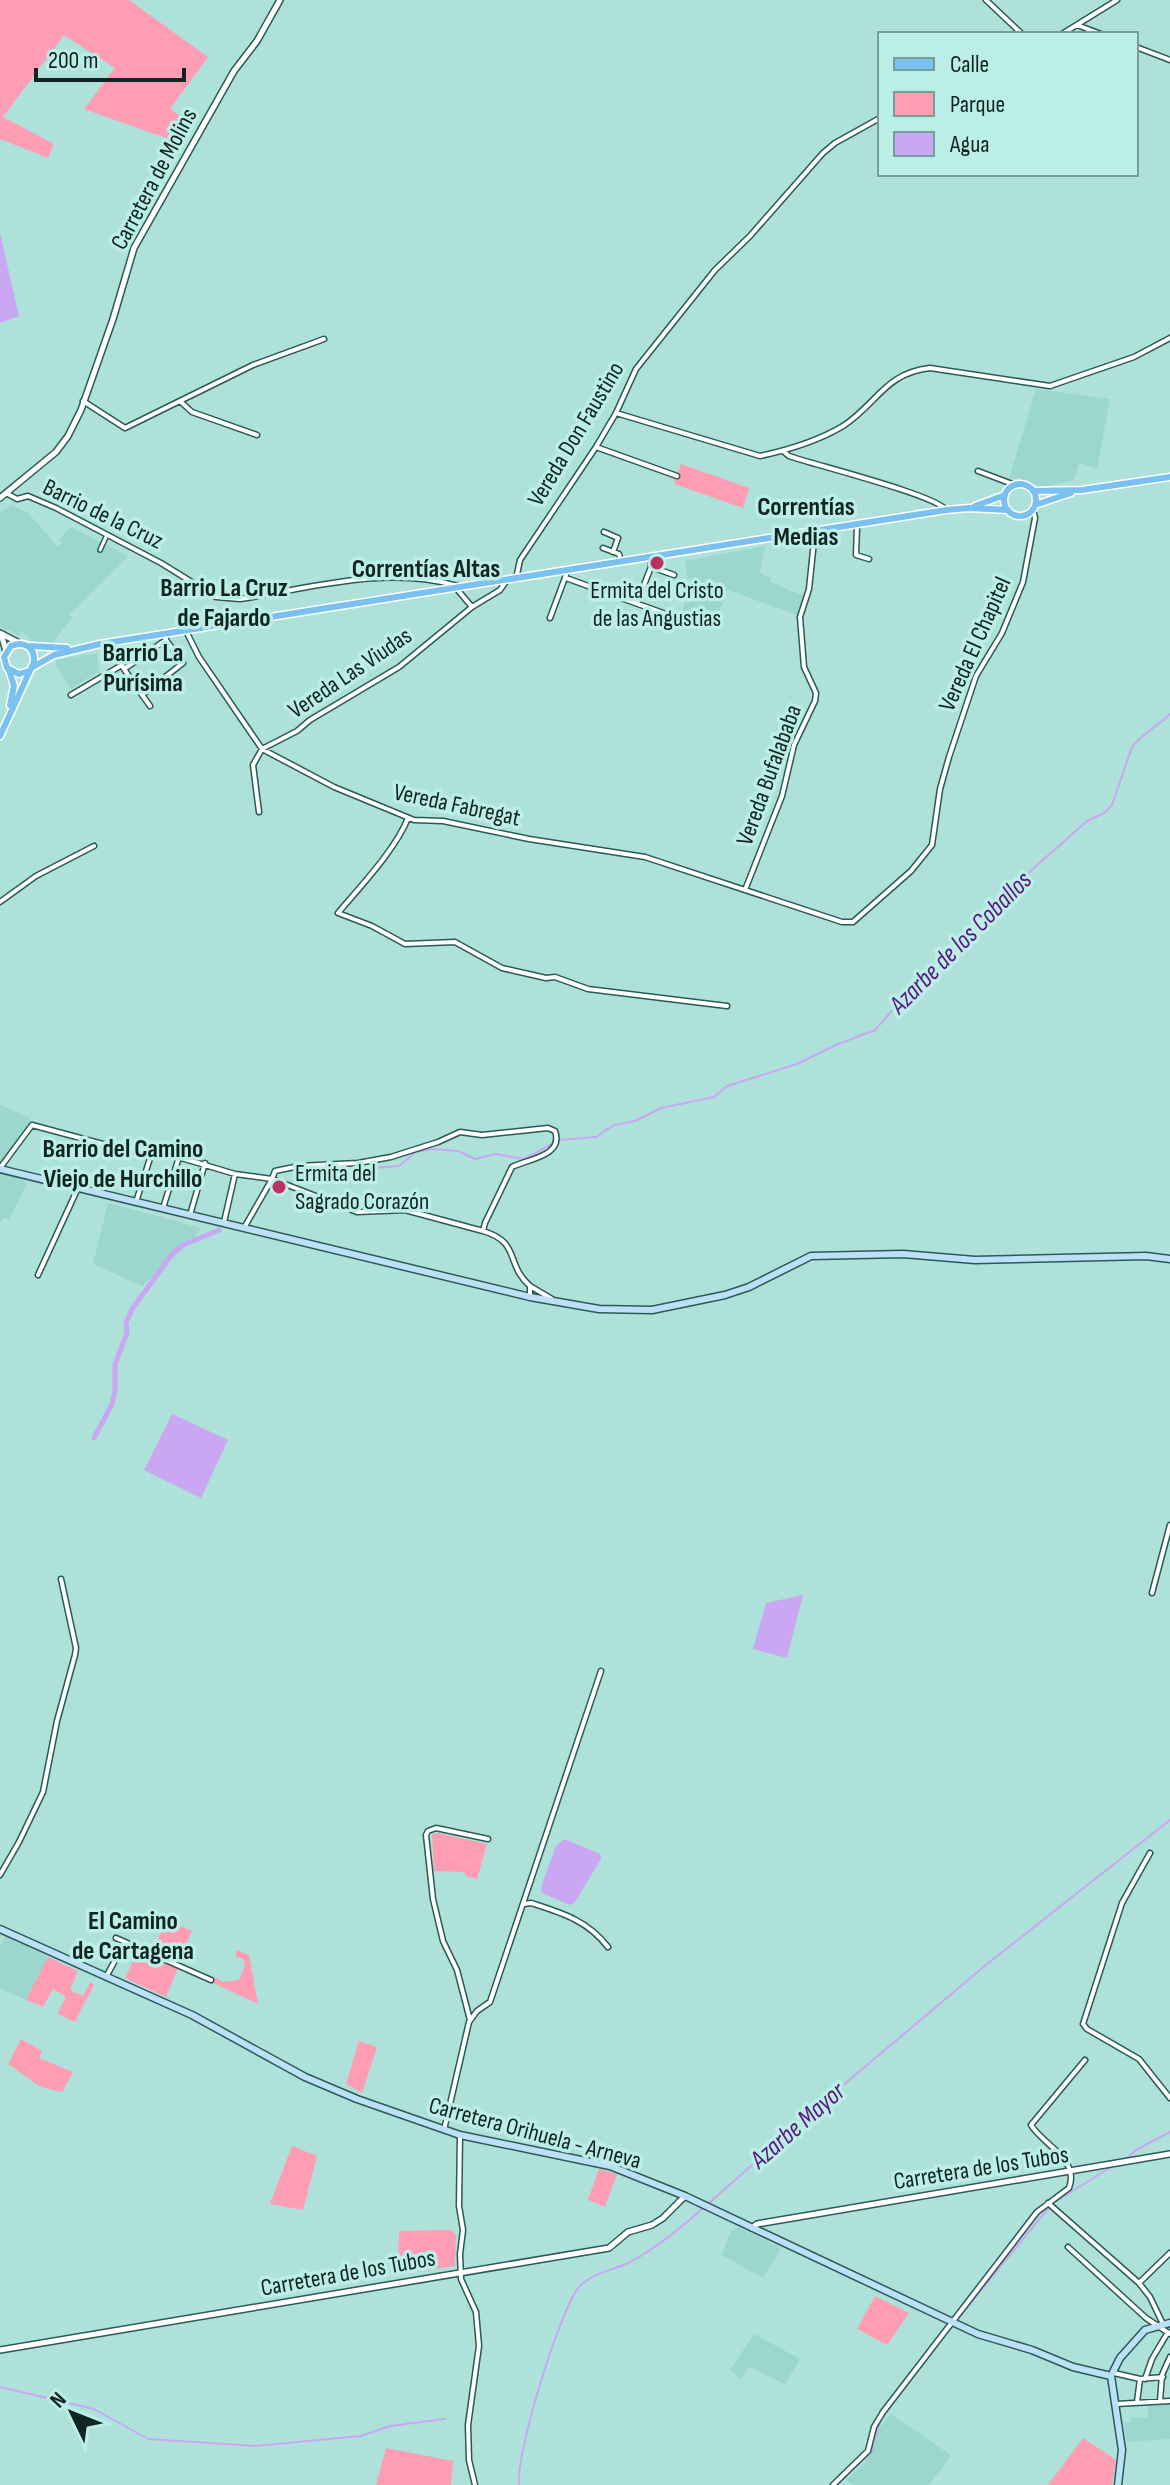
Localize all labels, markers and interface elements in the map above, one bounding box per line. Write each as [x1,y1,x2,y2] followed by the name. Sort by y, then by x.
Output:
[36,32,184,82] scale bar
[878,32,1138,176] legend
[48,46,99,75] text: 200 m
[950,50,989,79] text: Calle
[950,90,1005,119] text: Parque
[105,103,203,255] street label: Carretera de Molins
[949,130,989,159] text: Agua
[522,357,630,511] street label: Vereda Don Faustino
[38,472,168,556] street label: Barrio de la Cruz
[757,492,855,553] district label: Correntías Medias
[352,554,500,585] district label: Correntías Altas
[648,554,666,572] marker: Ermita del Cristo de las Angustias
[932,572,1018,716] street label: Vereda El Chapitel
[160,573,288,634] district label: Barrio La Cruz de Fajardo
[590,576,724,633] place label: Ermita del Cristo de las Angustias
[283,621,417,725] street label: Vereda Las Viudas
[103,638,183,699] district label: Barrio La Purísima
[730,701,808,849] street label: Vereda Bufalababa
[391,777,523,833] street label: Vereda Fabregat
[883,865,1039,1021] water label: Azarbe de los Coballos
[43,1134,203,1195] district label: Barrio del Camino Viejo de Hurchillo
[295,1159,429,1216] place label: Ermita del Sagrado Corazón
[270,1178,288,1196] marker: Ermita del Sagrado Corazón
[72,1906,194,1967] district label: El Camino de Cartagena
[743,2075,853,2176] water label: Azarbe Mayor
[426,2091,644,2175] street label: Carretera Orihuela - Arneva
[891,2140,1071,2196] street label: Carretera de los Tubos
[258,2243,438,2303] street label: Carretera de los Tubos
[32,2373,112,2453] north arrow
[45,2387,72,2414] text: N

